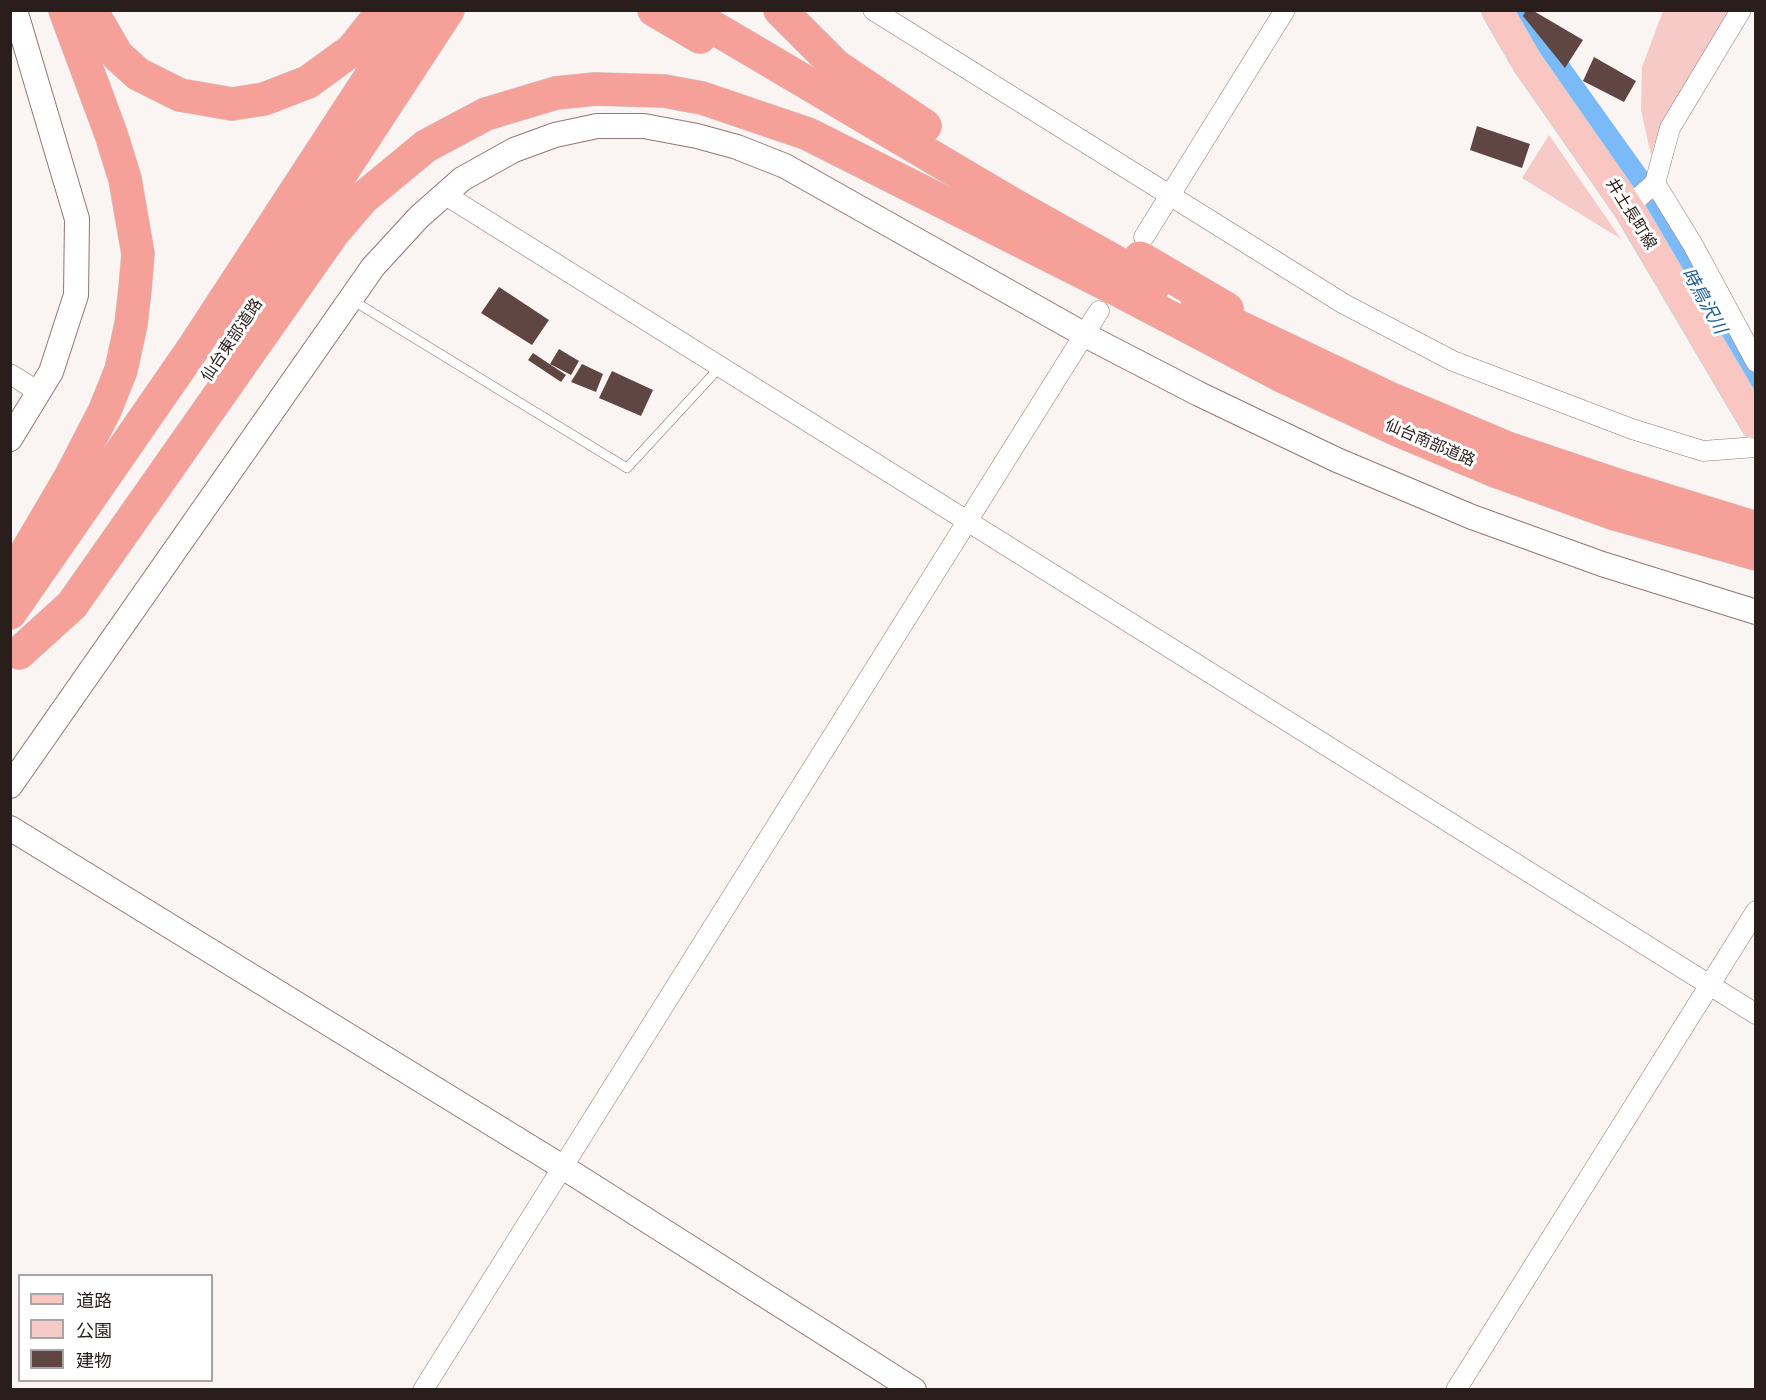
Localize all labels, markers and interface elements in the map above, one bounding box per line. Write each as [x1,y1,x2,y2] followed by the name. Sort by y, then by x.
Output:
[1602,175,1660,253] street label: 井土長町線
[1677,264,1731,338] water label: 時鳥沢川
[197,295,267,385] street label: 仙台東部道路
[1382,415,1478,471] street label: 仙台南部道路
[18,1274,213,1382] legend
[76,1293,112,1311] text: 道路
[76,1323,112,1341] text: 公園
[76,1353,112,1371] text: 建物

